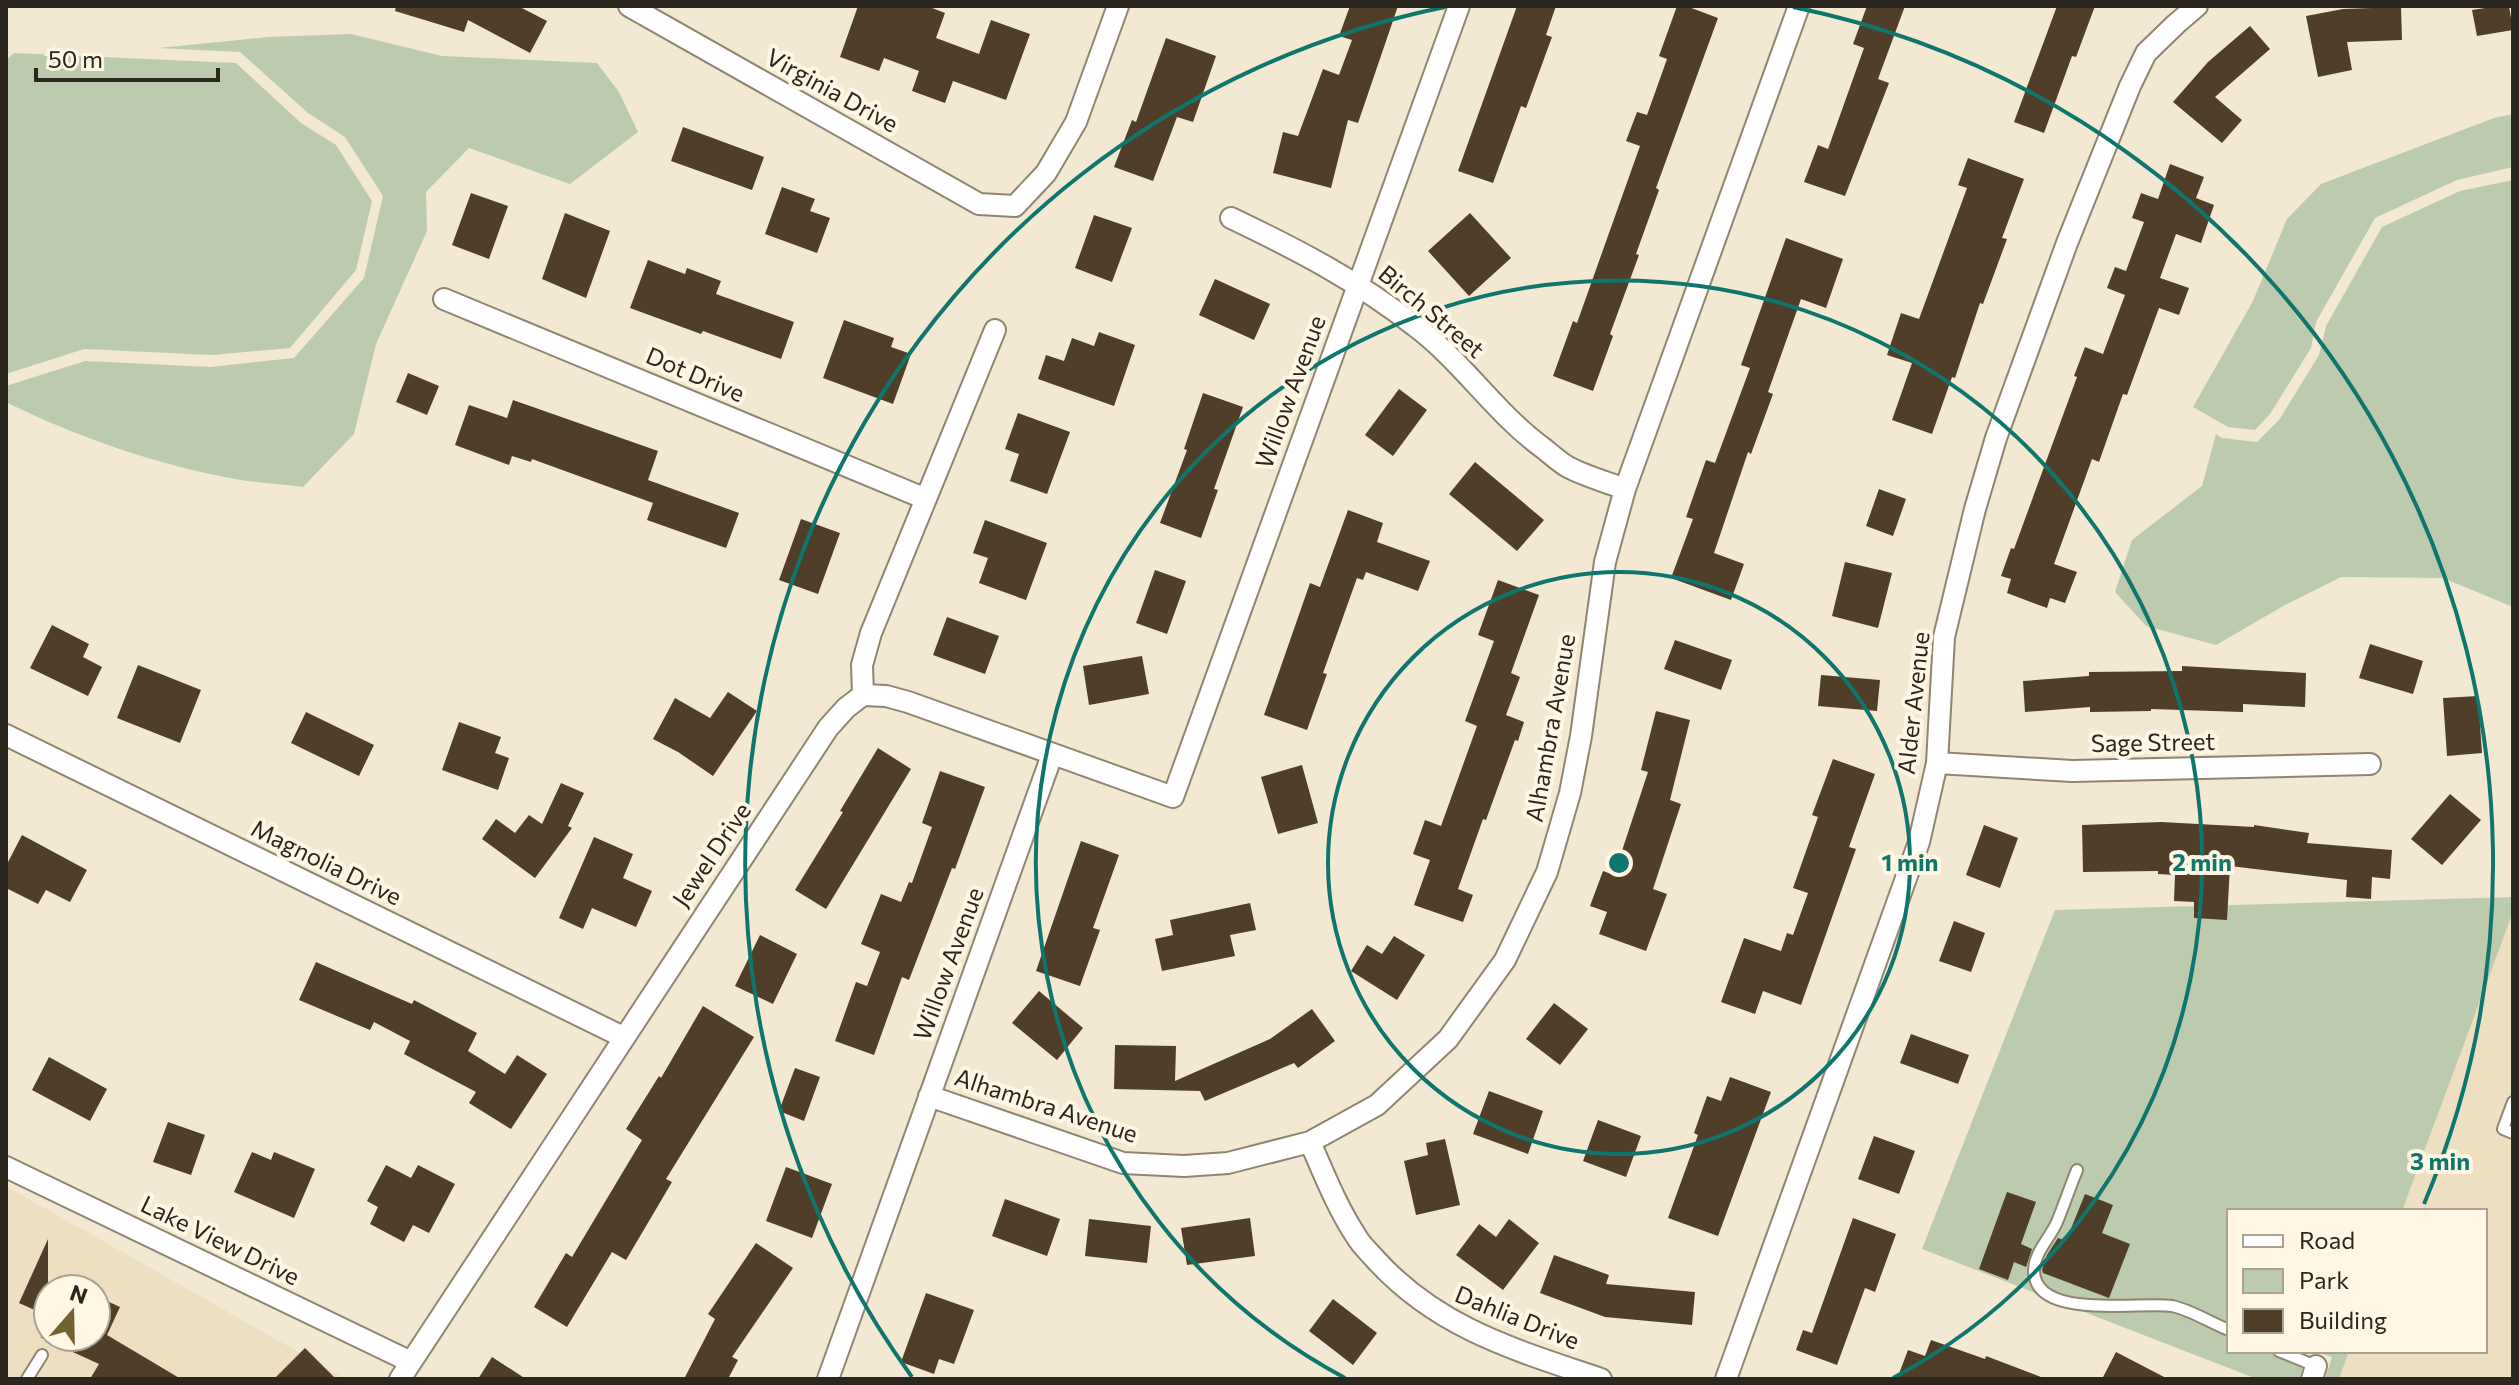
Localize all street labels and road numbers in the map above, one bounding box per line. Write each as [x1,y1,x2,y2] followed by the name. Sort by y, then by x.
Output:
[762,42,904,138] street label: Virginia Drive
[1373,258,1491,363] street label: Birch Street
[1249,311,1331,472] street label: Willow Avenue
[642,340,749,407] street label: Dot Drive
[1891,630,1934,776] street label: Alder Avenue
[1519,631,1580,824] street label: Alhambra Avenue
[2090,726,2216,757] street label: Sage Street
[665,797,756,912] street label: Jewel Drive
[247,813,407,911] street label: Magnolia Drive
[907,883,989,1044] street label: Willow Avenue
[951,1061,1142,1148] street label: Alhambra Avenue
[137,1189,305,1291] street label: Lake View Drive
[1451,1279,1584,1355] street label: Dahlia Drive

